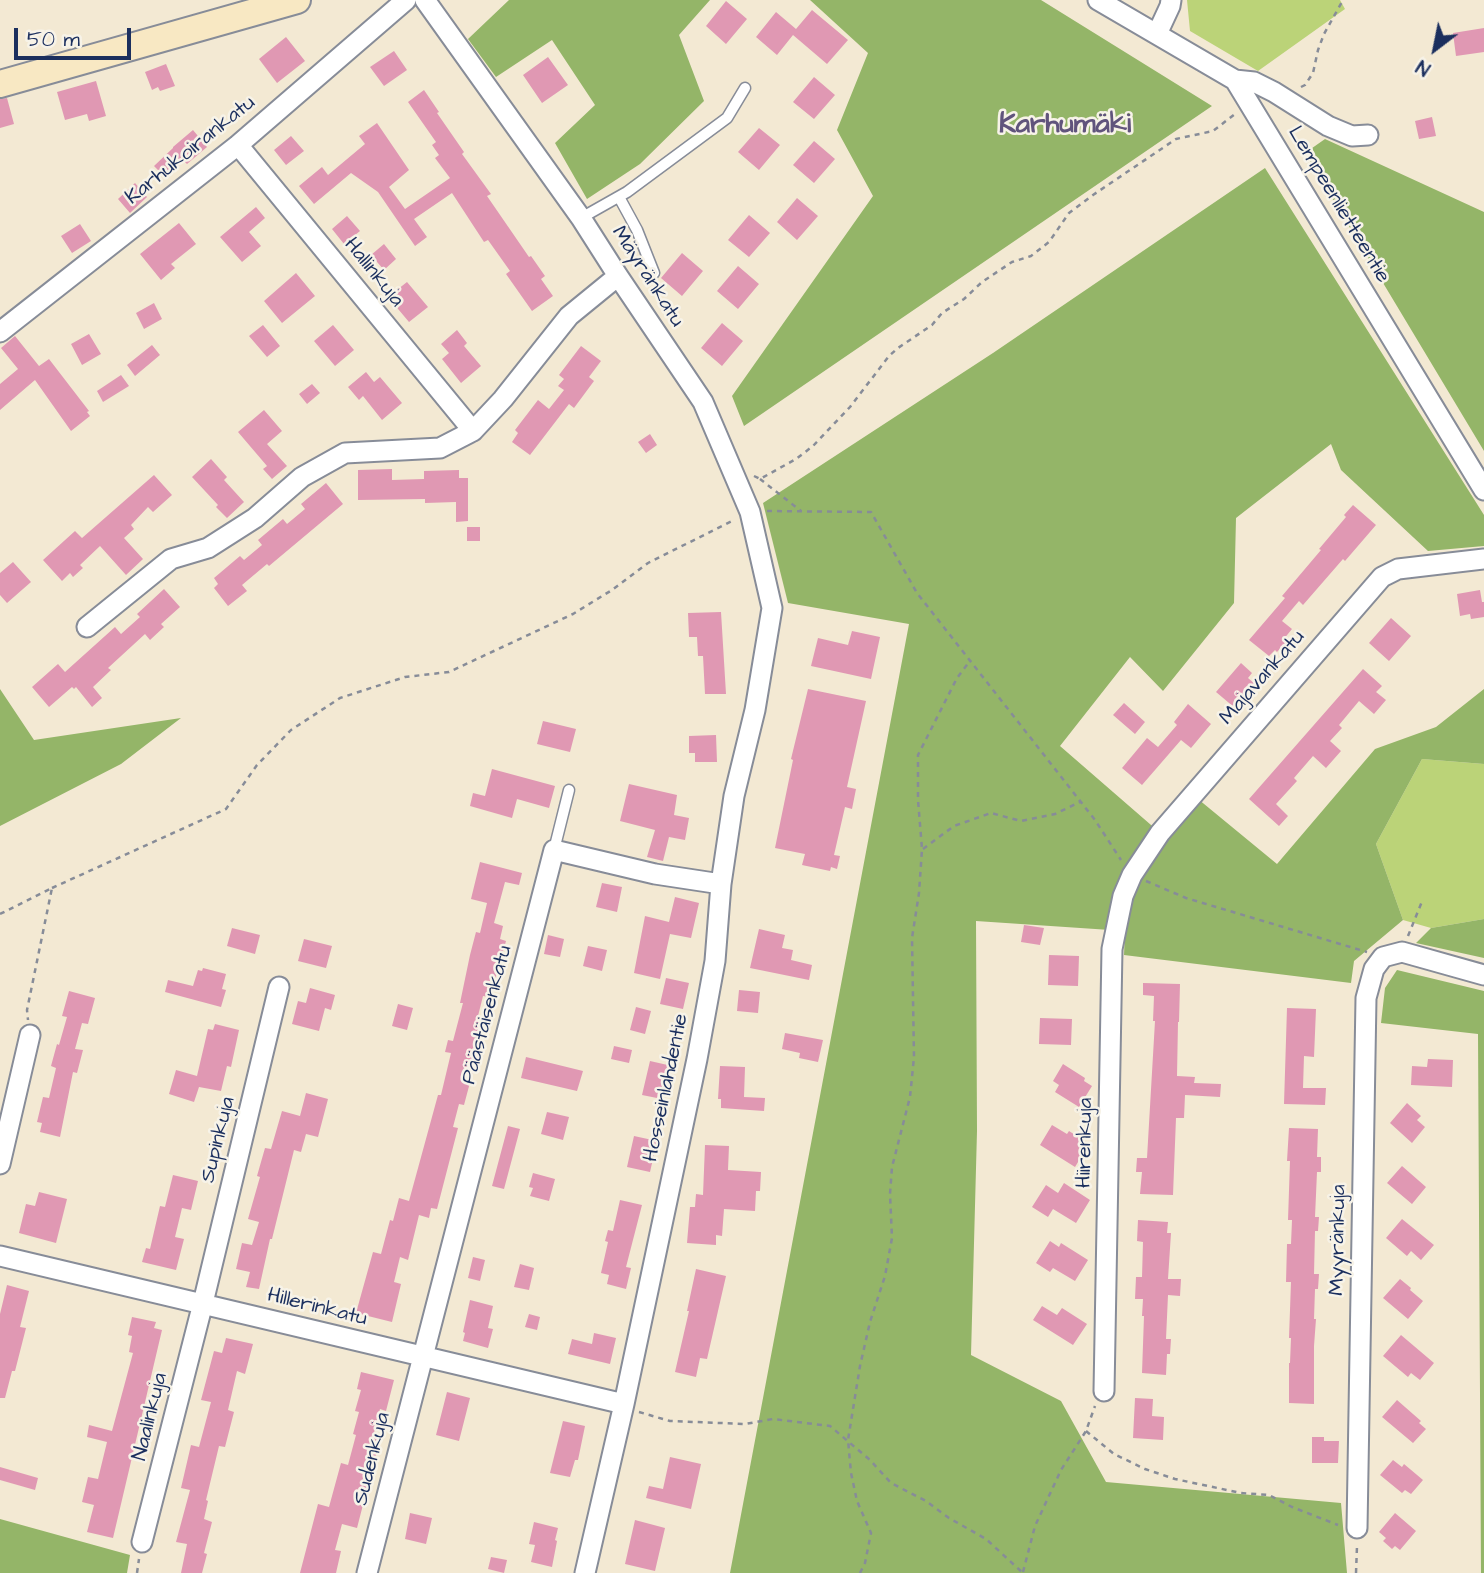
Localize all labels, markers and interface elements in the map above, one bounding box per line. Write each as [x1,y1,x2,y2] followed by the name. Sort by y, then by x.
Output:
[18,14,135,58] scale bar
[1400,14,1470,84] north arrow
[27,25,80,54] text: 50 m
[1411,53,1436,82] text: N
[121,91,261,211] street label: Karhukoirankatu
[999,109,1131,143] district label: Karhumäki
[1281,122,1395,288] street label: Lempeenlietteentie
[605,222,689,332] street label: Mäyränkatu
[338,233,408,313] street label: Hallinkuja
[1215,625,1311,731] street label: Majavankatu
[457,943,519,1087] street label: Päästäisenkatu
[639,1012,695,1164] street label: Hosseinlahdentie
[196,1094,242,1186] street label: Supinkuja
[1073,1098,1099,1188] street label: Hiirenkuja
[1325,1184,1353,1296] street label: Myyränkuja
[265,1283,369,1333] street label: Hillerinkatu
[128,1371,174,1463] street label: Naalinkuja
[349,1410,397,1508] street label: Sudenkuja

